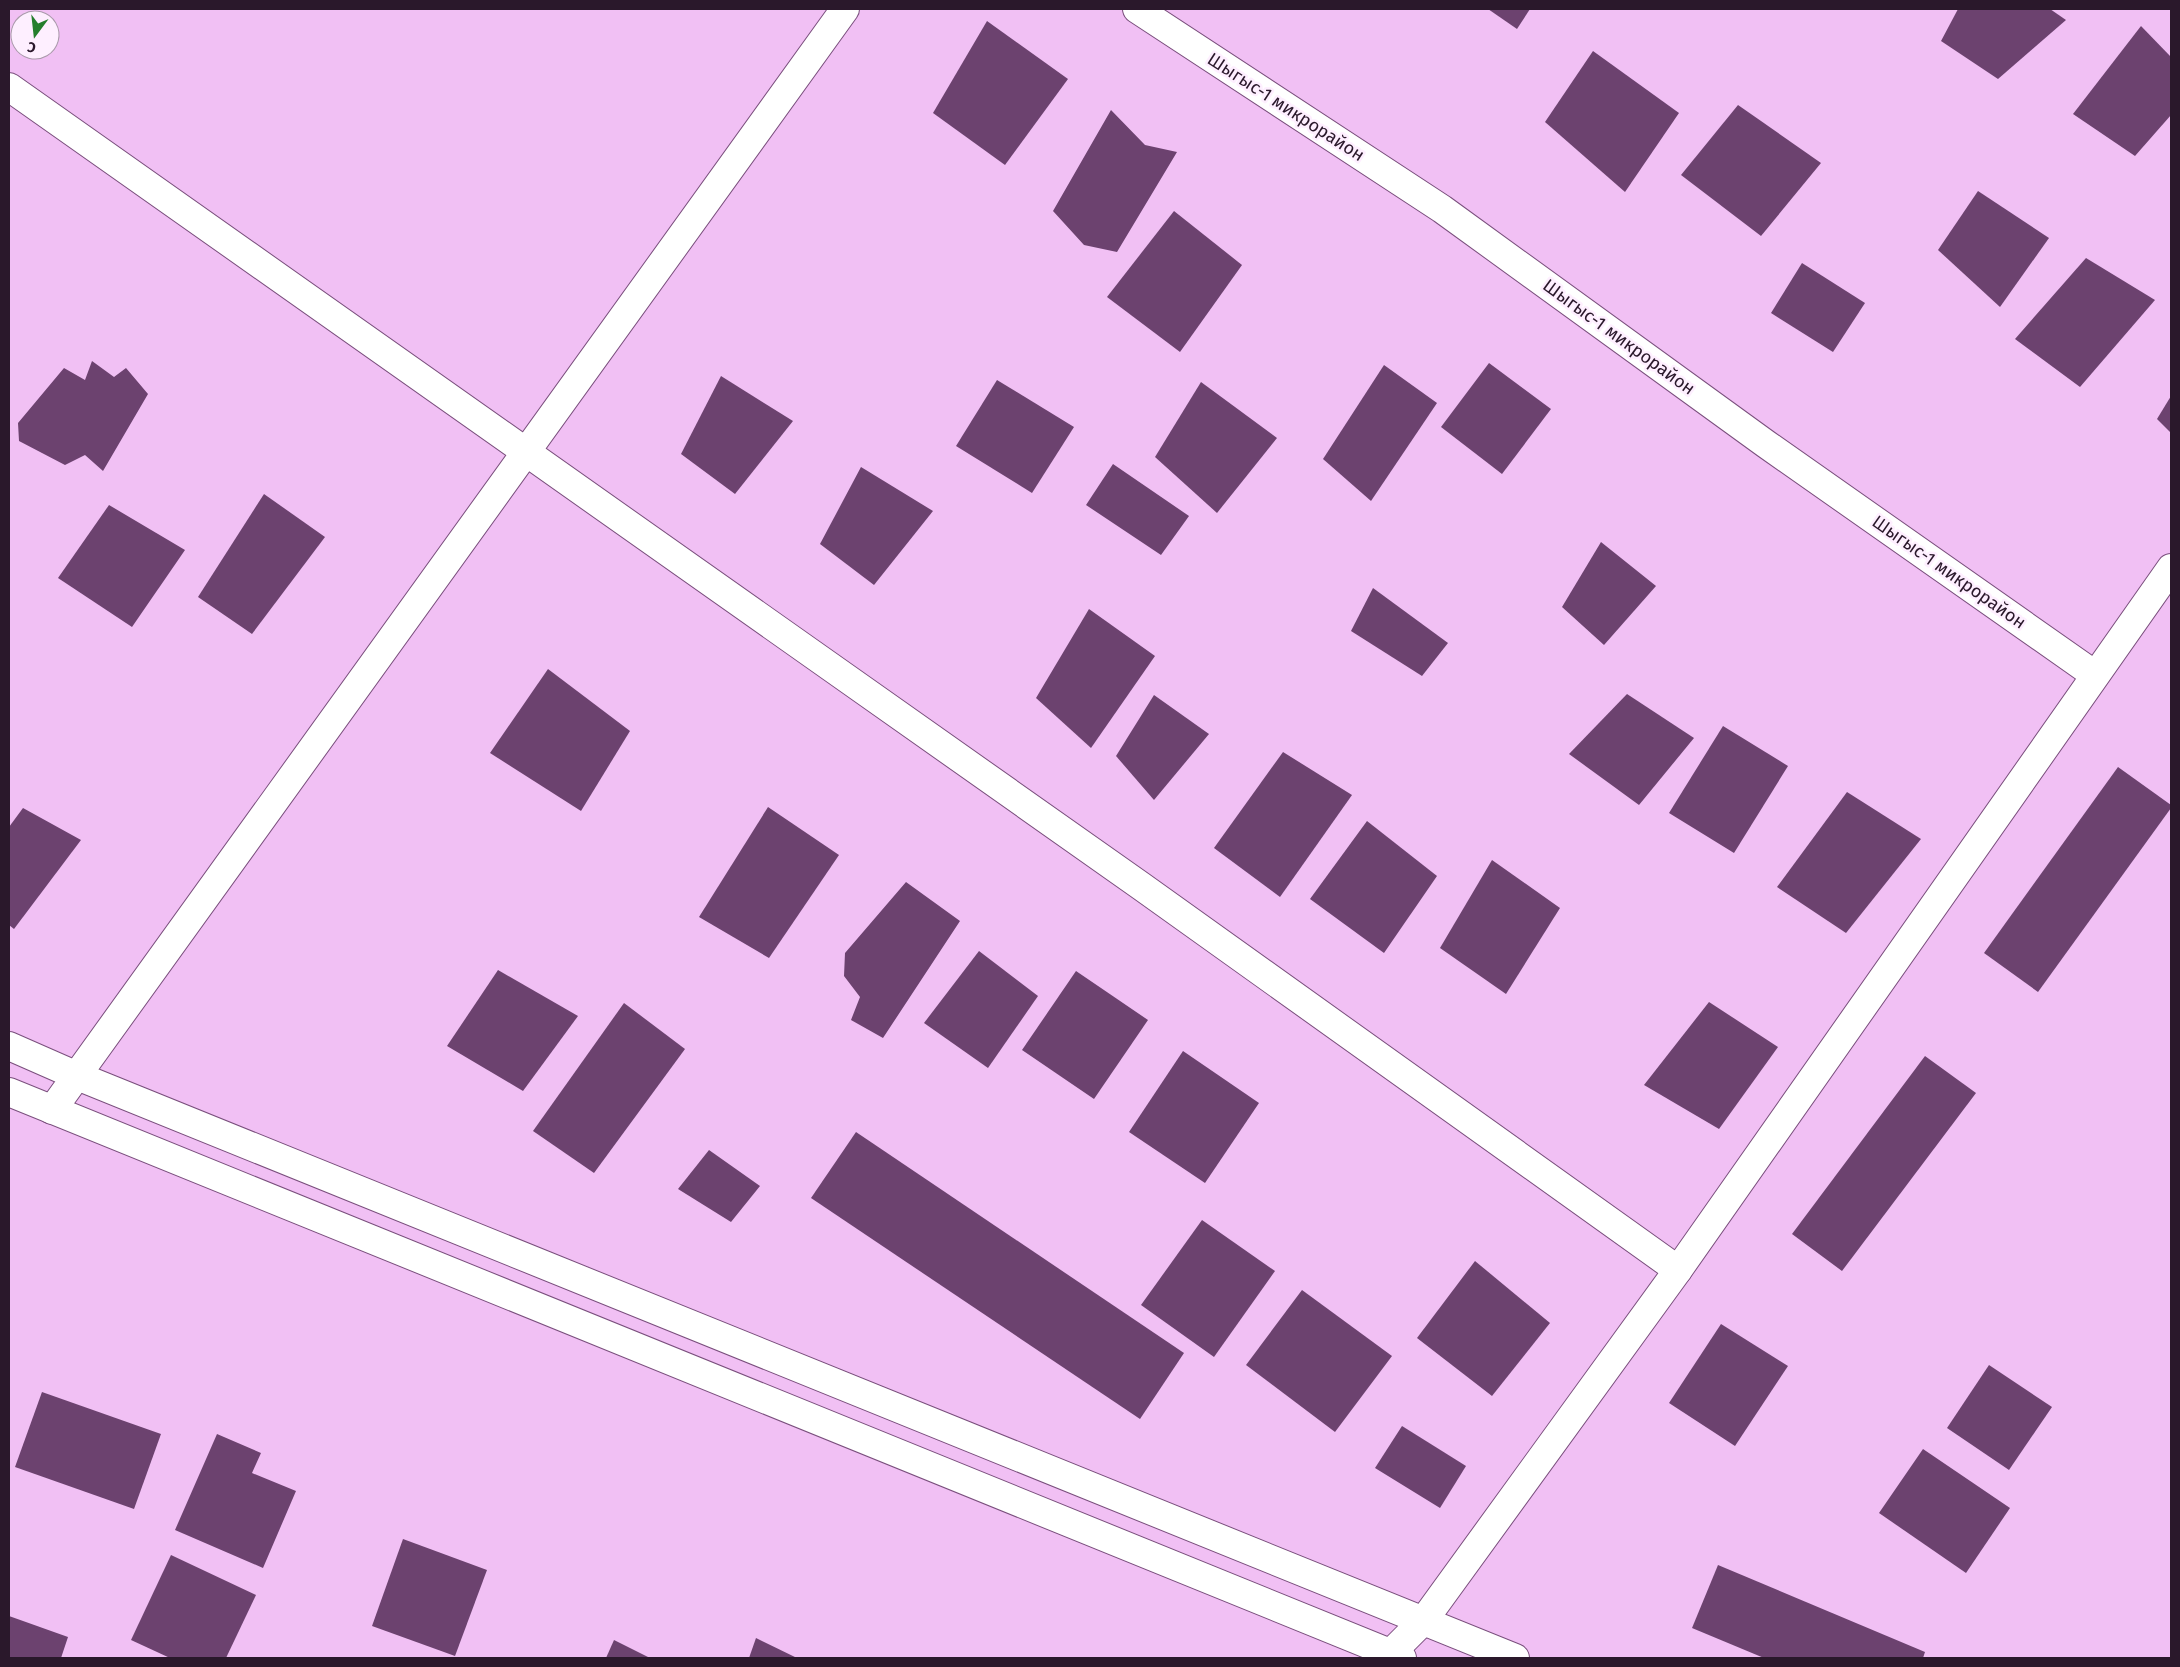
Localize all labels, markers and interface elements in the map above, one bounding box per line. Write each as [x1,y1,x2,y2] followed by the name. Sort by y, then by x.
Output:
[10,10,60,60] north arrow
[26,38,38,56] text: С
[1203,48,1369,166] street label: Шыгыс-1 микрорайон
[1539,274,1699,400] street label: Шыгыс-1 микрорайон
[1868,511,2030,633] street label: Шыгыс-1 микрорайон

